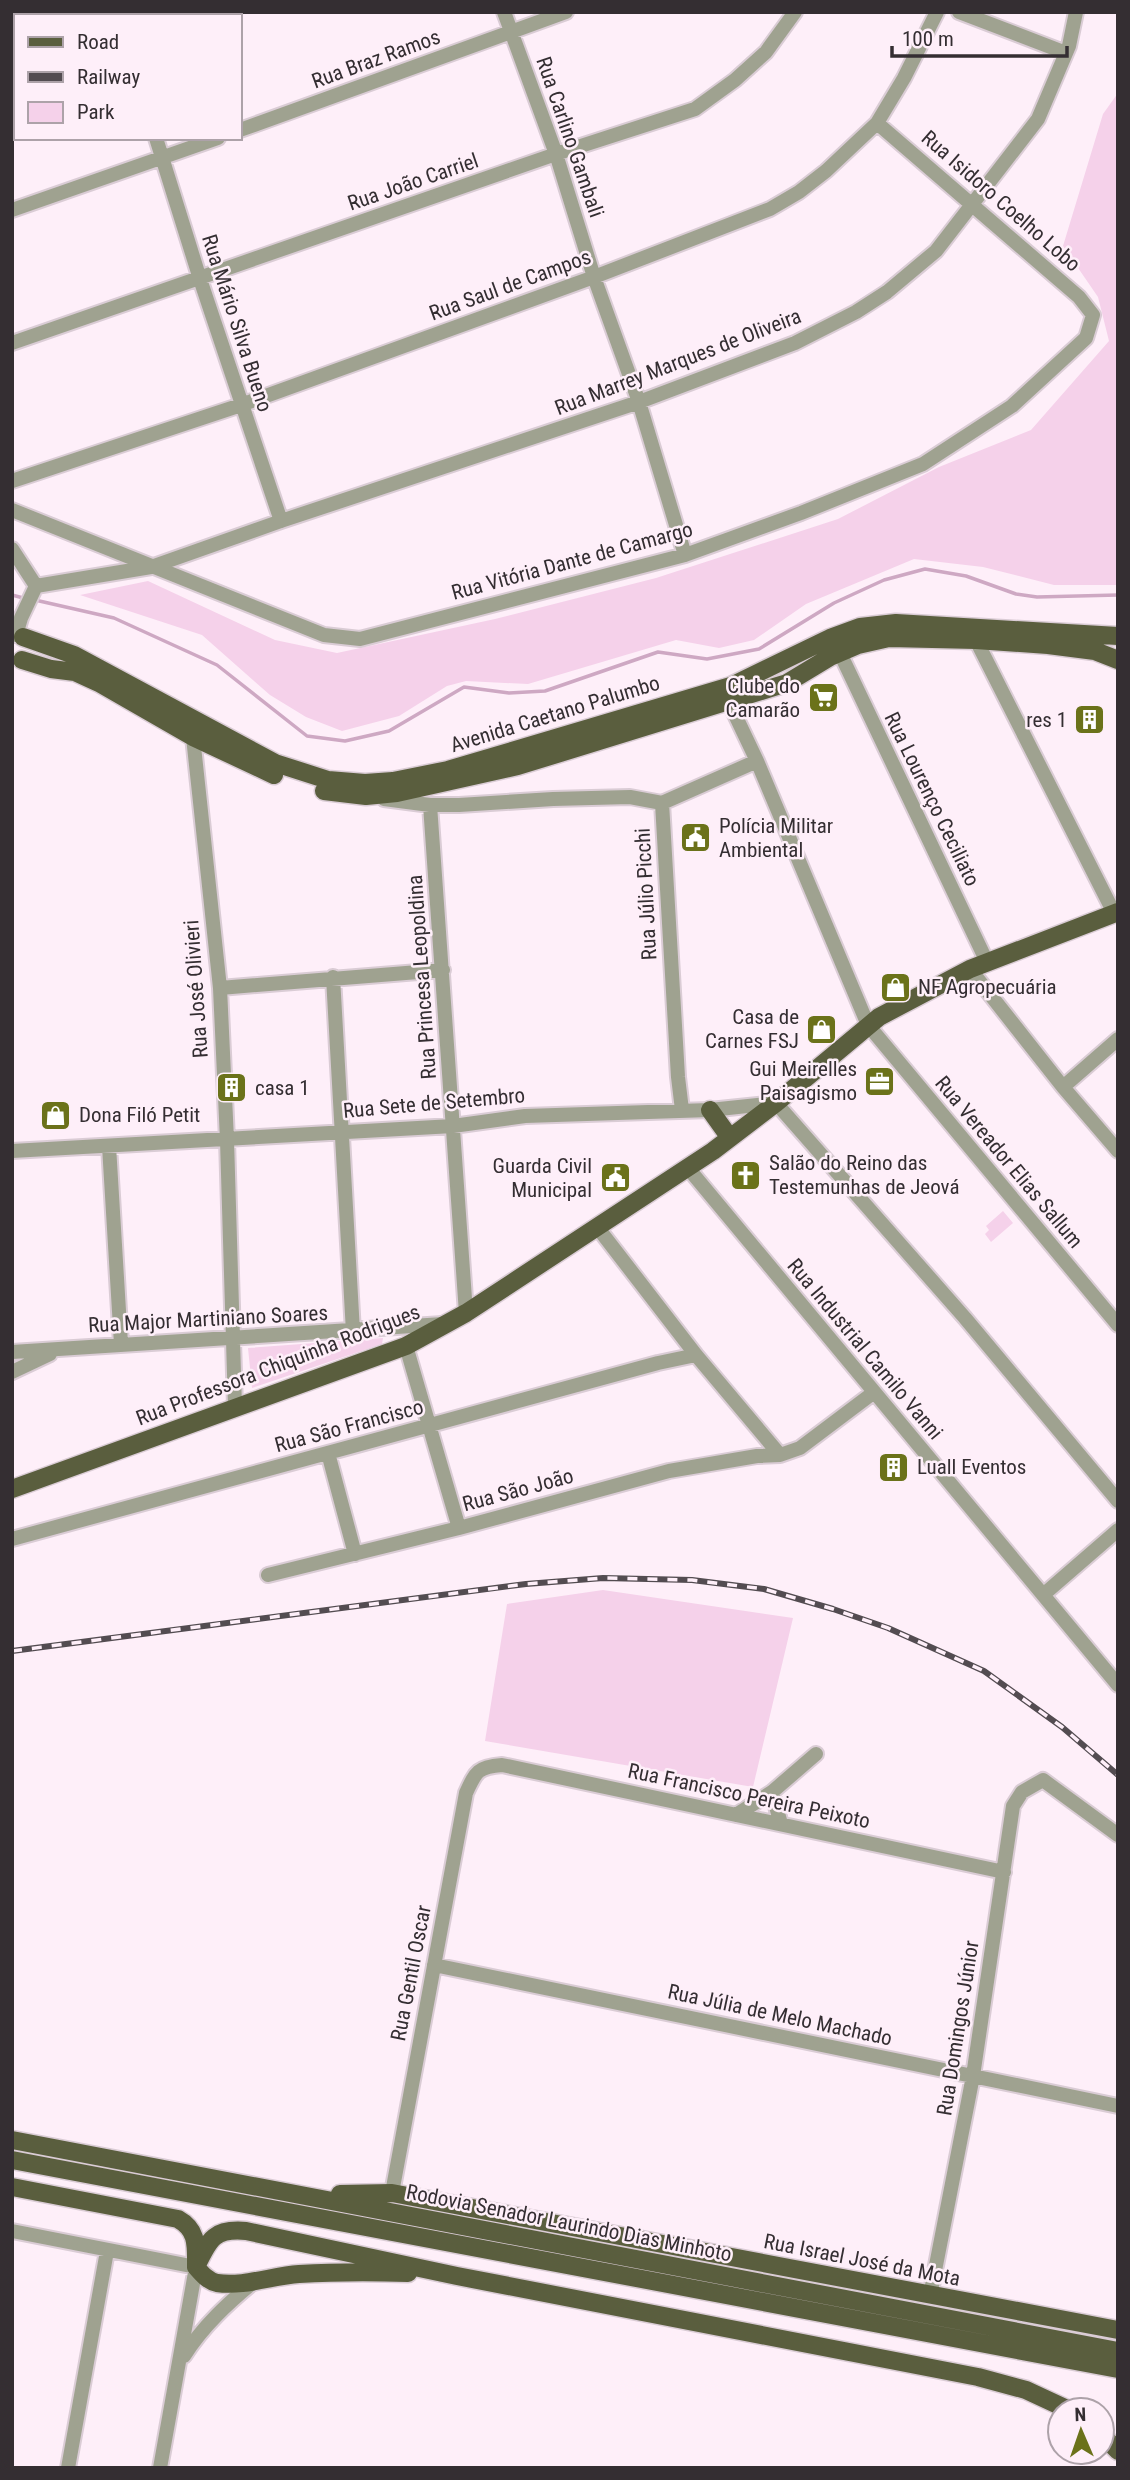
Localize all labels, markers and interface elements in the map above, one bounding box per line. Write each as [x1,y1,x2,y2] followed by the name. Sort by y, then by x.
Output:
[14,14,242,140] legend
[892,14,1067,58] scale bar
[309,25,443,93] street label: Rua Braz Ramos
[902,27,954,51] text: 100 m
[77,30,119,54] text: Road
[531,54,609,220] street label: Rua Carlino Gambali
[77,65,140,89] text: Railway
[77,100,115,124] text: Park
[917,126,1085,276] street label: Rua Isidoro Coelho Lobo
[345,148,481,216] street label: Rua João Carriel
[197,231,277,415] street label: Rua Mário Silva Bueno
[426,245,594,325] street label: Rua Saul de Campos
[551,304,805,420] street label: Rua Marrey Marques de Oliveira
[449,517,695,605] street label: Rua Vitória Dante de Camargo
[448,671,662,757] street label: Avenida Caetano Palumbo
[726,674,800,722] place label: Clube do Camarão
[806,681,840,715] supermarket icon: Clube do Camarão
[1073,703,1107,737] building icon: res 1
[879,708,985,890] street label: Rua Lourenço Ceciliato
[1026,708,1067,732] place label: res 1
[719,814,833,862] place label: Polícia Militar Ambiental
[679,821,713,855] public building icon: Polícia Militar Ambiental
[631,827,661,961] street label: Rua Júlio Picchi
[403,874,441,1080] street label: Rua Princesa Leopoldina
[179,919,213,1059] street label: Rua José Olivieri
[878,970,912,1004] shop icon: NF Agropecuária
[918,975,1057,999] place label: NF Agropecuária
[705,1005,799,1053] place label: Casa de Carnes FSJ
[805,1012,839,1046] shop icon: Casa de Carnes FSJ
[749,1057,857,1105] place label: Gui Meirelles Paisagismo
[863,1064,897,1098] office icon: Gui Meirelles Paisagismo
[215,1071,249,1105] building icon: casa 1
[930,1071,1088,1253] street label: Rua Vereador Elias Sallum
[255,1076,310,1100] place label: casa 1
[342,1083,526,1123] street label: Rua Sete de Setembro
[39,1098,73,1132] shop icon: Dona Filó Petit
[79,1103,200,1127] place label: Dona Filó Petit
[769,1151,959,1199] place label: Salão do Reino das Testemunhas de Jeová
[493,1154,592,1202] place label: Guarda Civil Municipal
[729,1158,763,1192] church icon: Salão do Reino das Testemunhas de Jeová
[598,1161,632,1195] public building icon: Guarda Civil Municipal
[782,1254,948,1444] street label: Rua Industrial Camilo Vanni
[133,1300,423,1430] street label: Rua Professora Chiquinha Rodrigues
[87,1301,329,1337] street label: Rua Major Martiniano Soares
[272,1395,426,1457] street label: Rua São Francisco
[877,1450,911,1484] building icon: Luall Eventos
[917,1455,1026,1479] place label: Luall Eventos
[460,1464,576,1516] street label: Rua São João
[626,1759,872,1833] street label: Rua Francisco Pereira Peixoto
[386,1903,436,2043] street label: Rua Gentil Oscar
[932,1939,984,2117] street label: Rua Domingos Júnior
[666,1979,894,2051] street label: Rua Júlia de Melo Machado
[404,2180,734,2266] street label: Rodovia Senador Laurindo Dias Minhoto
[762,2229,962,2291] street label: Rua Israel José da Mota
[1046,2396,1116,2466] north arrow
[1074,2403,1087,2426] text: N

